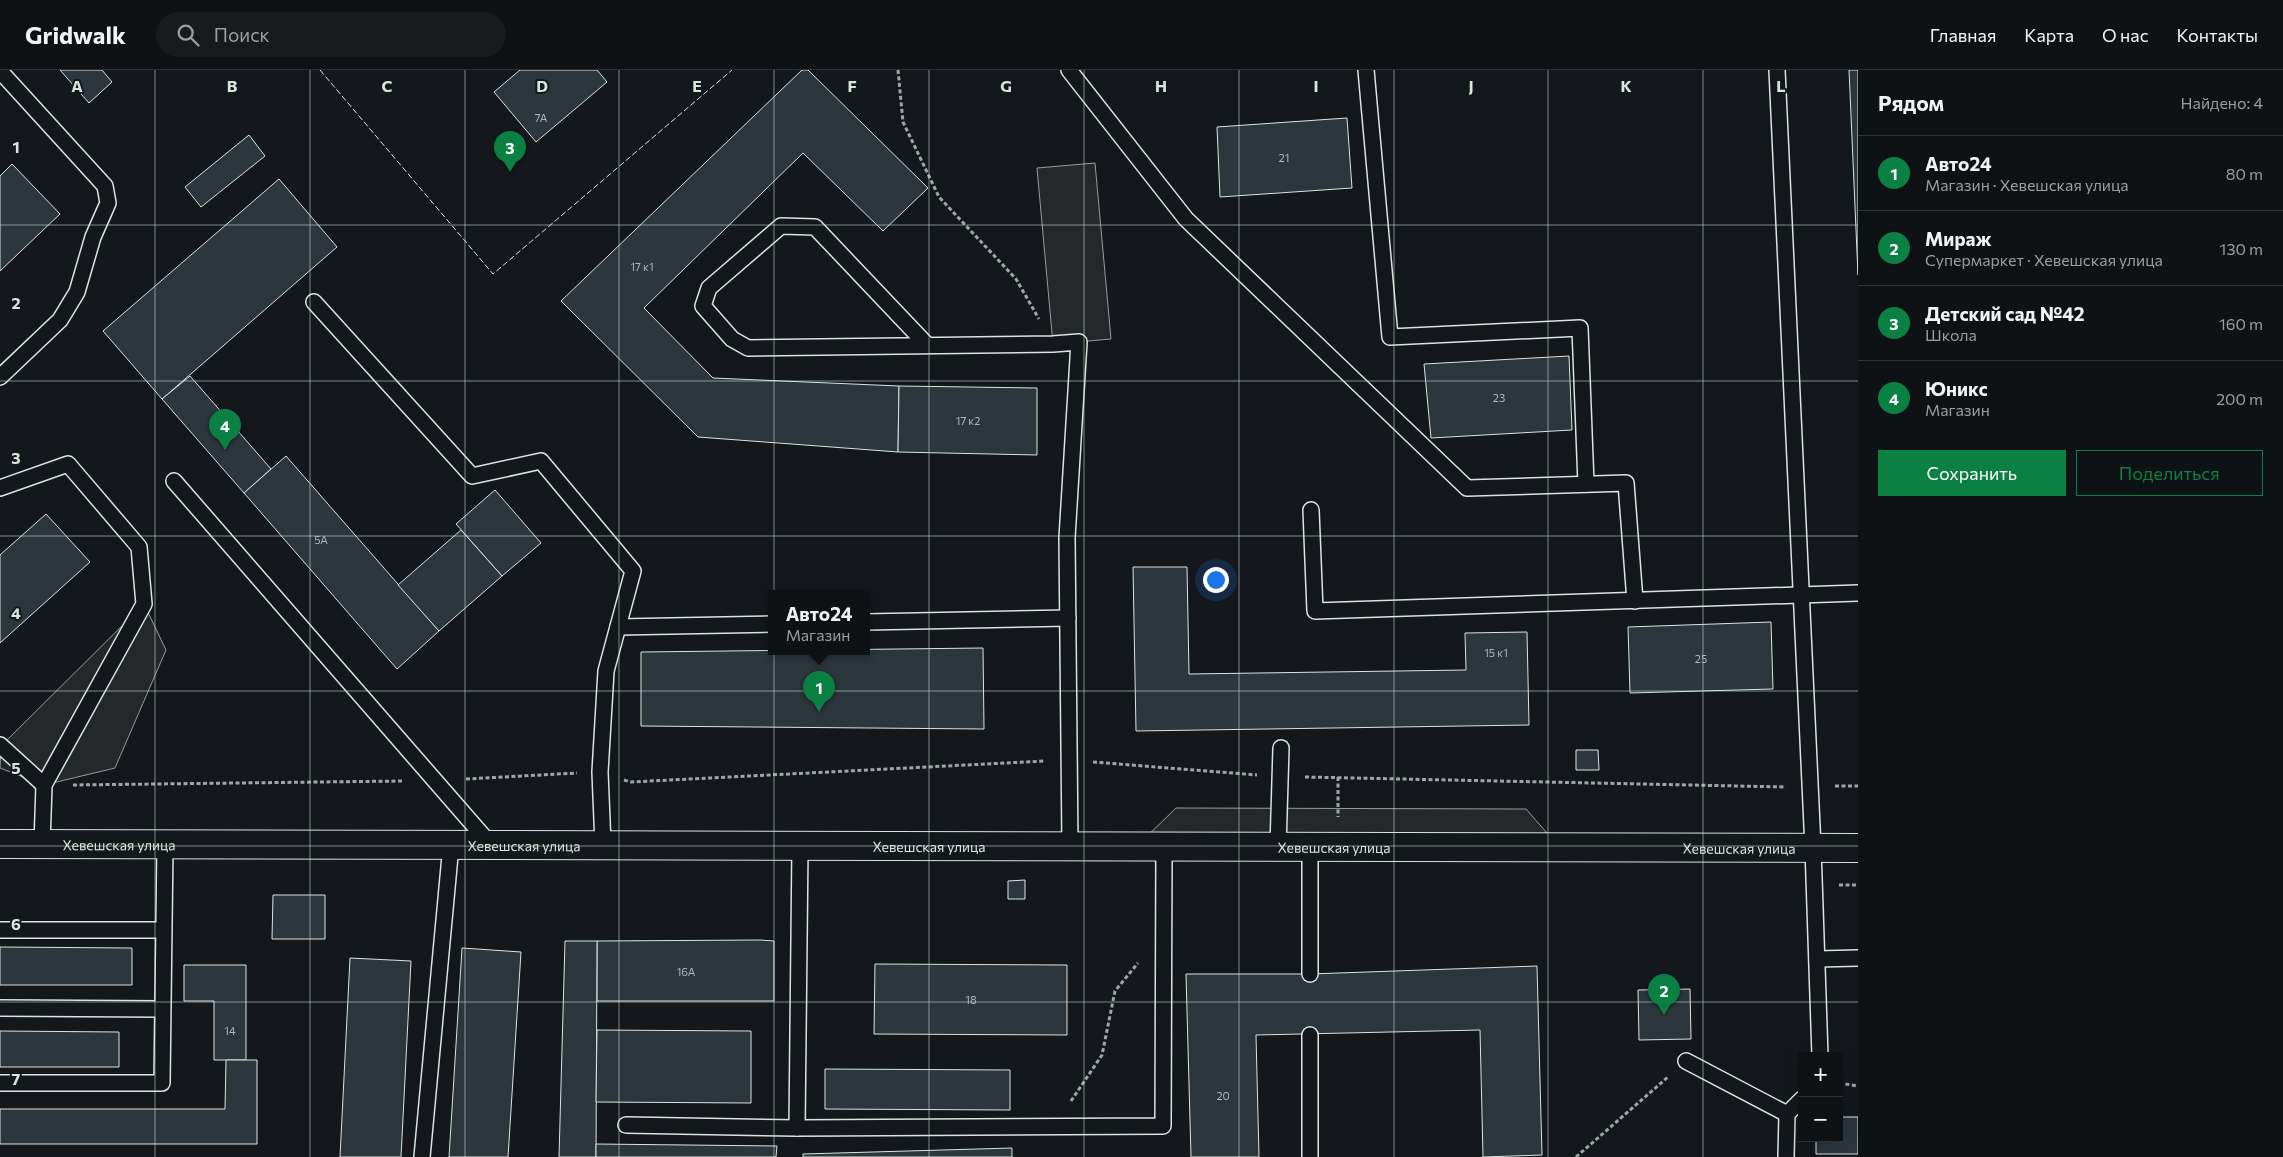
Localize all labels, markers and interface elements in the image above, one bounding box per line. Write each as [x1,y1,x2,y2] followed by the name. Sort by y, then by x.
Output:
[156,12,506,57] search box
[25,20,126,49] text: Gridwalk
[174,21,202,49] icon: search
[214,23,270,46] text: Поиск
[1930,24,1996,46] text: Главная
[2024,24,2074,46] text: Карта
[2102,24,2149,46] text: О нас
[2177,24,2258,46] text: Контакты
[71,76,83,95] text: A
[227,76,238,95] text: B
[382,76,393,95] text: C
[536,76,548,95] text: D
[692,76,702,95] text: E
[847,76,857,95] text: F
[1000,76,1012,95] text: G
[1155,76,1167,95] text: H
[1313,76,1319,95] text: I
[1468,76,1474,95] text: J
[1620,76,1632,95] text: K
[1776,76,1786,95] text: L
[1878,90,1944,115] text: Рядом
[2181,93,2263,112] text: Найдено: 4
[535,111,548,124] house number: 7А
[494,131,526,172] pin: 3
[12,137,20,156] text: 1
[1279,151,1289,164] house number: 21
[1925,152,1992,175] text: Авто24
[1890,164,1898,183] text: 1
[2226,164,2263,183] text: 80 m
[1925,175,2129,194] text: Магазин · Хевешская улица
[1925,227,1992,250] text: Мираж
[1889,239,1899,258] text: 2
[2220,239,2263,258] text: 130 m
[1925,250,2163,269] text: Супермаркет · Хевешская улица
[630,260,654,273] house number: 17 к1
[11,293,21,312] text: 2
[1925,302,2084,325] text: Детский сад №42
[1889,314,1899,333] text: 3
[2219,314,2263,333] text: 160 m
[1925,325,1977,344] text: Школа
[1925,377,1988,400] text: Юникс
[1889,389,1899,408] text: 4
[2216,389,2263,408] text: 200 m
[1493,391,1505,404] house number: 23
[1925,400,1990,419] text: Магазин
[209,409,241,450] pin: 4
[956,414,980,427] house number: 17 к2
[11,448,21,467] text: 3
[1878,450,2066,496] button: Сохранить
[2076,450,2263,496] button: Поделиться
[314,533,328,546] house number: 5А
[1203,567,1229,593] your location
[768,590,870,655] popup
[786,602,852,625] text: Авто24
[11,603,21,622] text: 4
[786,625,850,644] text: Магазин
[1484,646,1508,659] house number: 15 к1
[1695,652,1707,665] house number: 25
[803,671,835,712] pin: 1
[11,758,21,777] text: 5
[63,836,175,853] street label: Хевешская улица
[468,837,580,854] street label: Хевешская улица
[873,837,985,855] street label: Хевешская улица
[1278,838,1390,855] street label: Хевешская улица
[1683,839,1795,856] street label: Хевешская улица
[11,914,21,933] text: 6
[677,965,696,978] house number: 16А
[1648,974,1680,1015] pin: 2
[965,993,977,1006] house number: 18
[224,1024,236,1037] house number: 14
[1798,1052,1843,1142] map controls
[1798,1052,1843,1097] button: +
[12,1069,21,1088] text: 7
[1216,1089,1230,1102] house number: 20
[1798,1097,1843,1142] button: −

